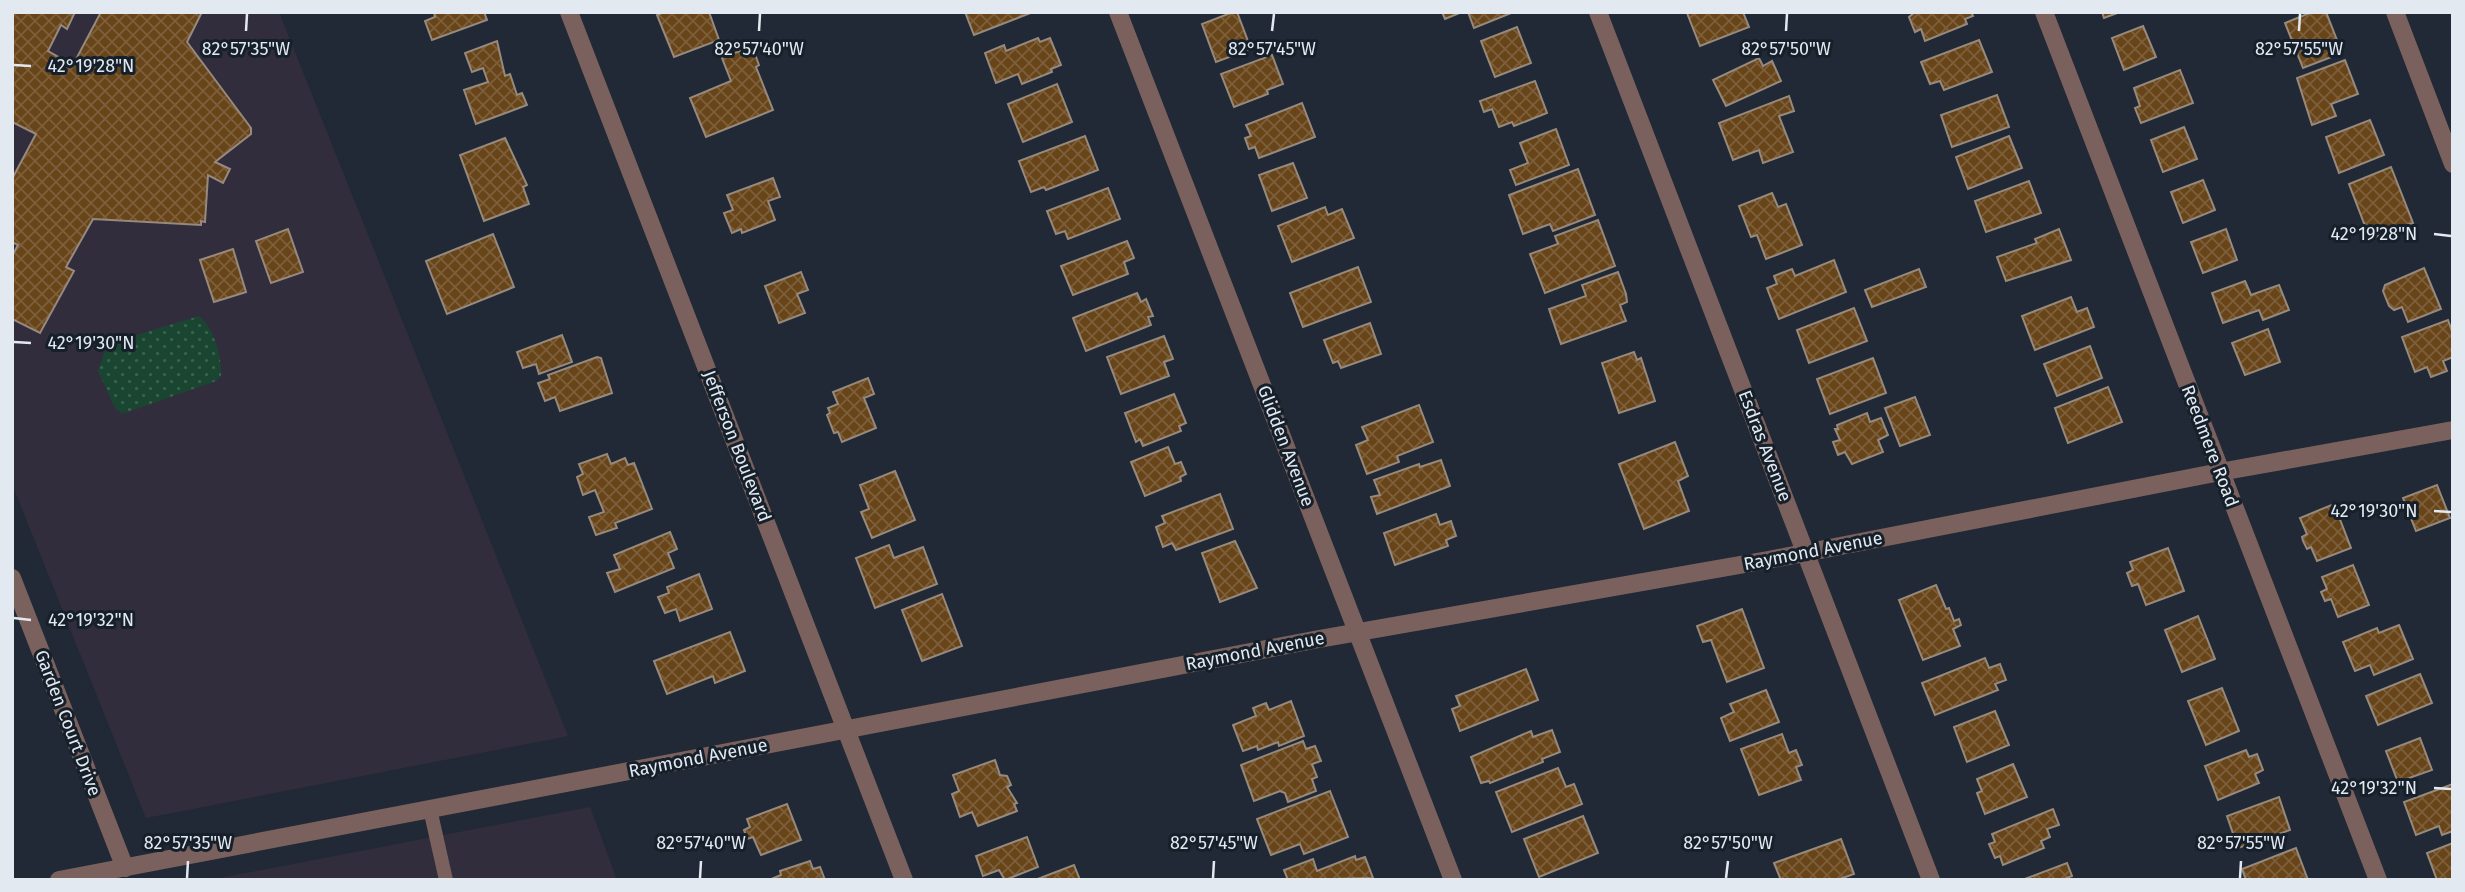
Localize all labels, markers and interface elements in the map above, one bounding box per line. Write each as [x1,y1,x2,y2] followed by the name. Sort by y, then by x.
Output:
[202,38,290,60] text: 82°57'35"W
[714,38,804,60] text: 82°57'40"W
[1228,38,1316,60] text: 82°57'45"W
[1741,38,1831,60] text: 82°57'50"W
[2255,38,2343,60] text: 82°57'55"W
[48,55,134,77] text: 42°19'28"N
[2331,223,2417,245] text: 42°19'28"N
[47,332,135,354] text: 42°19'30"N
[698,367,776,525] street label: Jefferson Boulevard
[1253,382,1319,510] street label: Glidden Avenue
[2177,382,2243,510] street label: Reedmere Road
[1734,387,1796,505] street label: Esdras Avenue
[2330,500,2418,522] text: 42°19'30"N
[1742,527,1884,575] street label: Raymond Avenue
[48,609,134,631] text: 42°19'32"N
[1184,627,1326,675] street label: Raymond Avenue
[30,647,106,799] street label: Garden Court Drive
[627,734,769,782] street label: Raymond Avenue
[2331,777,2417,799] text: 42°19'32"N
[144,832,232,854] text: 82°57'35"W
[656,832,746,854] text: 82°57'40"W
[1170,832,1258,854] text: 82°57'45"W
[1683,832,1773,854] text: 82°57'50"W
[2197,832,2285,854] text: 82°57'55"W

